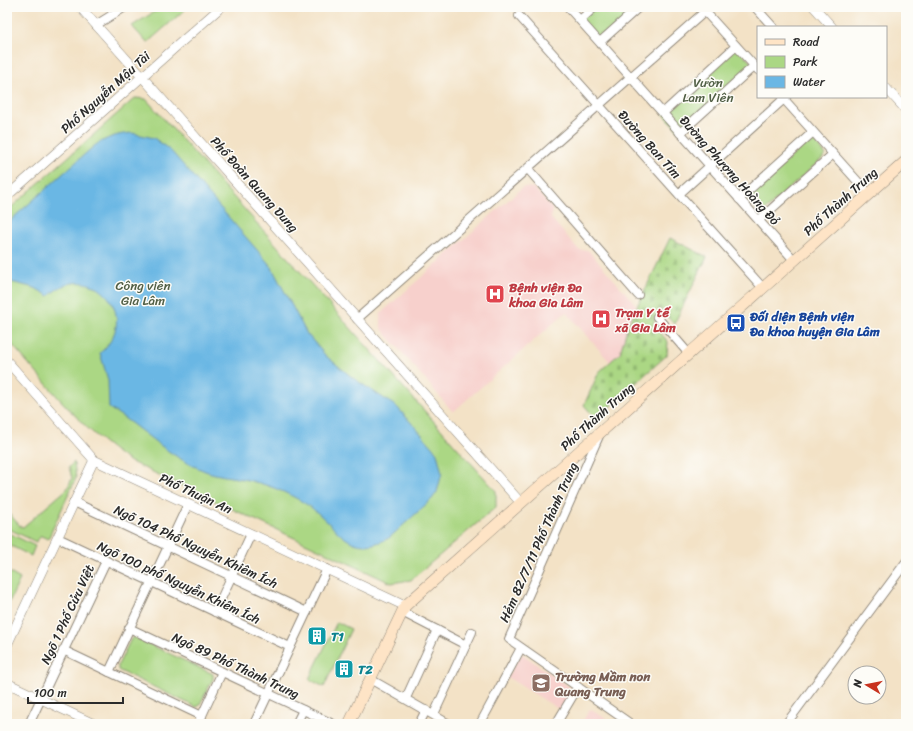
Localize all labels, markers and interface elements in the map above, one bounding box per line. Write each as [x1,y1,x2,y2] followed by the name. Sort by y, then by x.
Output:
[757,26,887,98] legend
[793,31,820,53] text: Road
[55,45,156,139] street label: Phố Nguyễn Mậu Tài
[793,51,818,73] text: Park
[683,71,733,109] park label: Vườn Lam Viên
[793,71,826,93] text: Water
[612,105,687,184] street label: Đường Ban Tím
[674,110,786,231] street label: Đường Phượng Hoàng Đỏ
[205,131,305,238] street label: Phố Đoàn Quang Dung
[798,161,883,241] street label: Phố Thành Trung
[116,274,171,312] park label: Công viên Gia Lâm
[508,276,583,314] place label: Bệnh viện Đa khoa Gia Lâm
[484,283,506,305] hospital icon: Bệnh viện Đa khoa Gia Lâm
[614,301,676,339] place label: Trạm Y tế xã Gia Lâm
[749,305,880,343] place label: Đối diện Bệnh viện Đa khoa huyện Gia Lâm
[590,308,612,330] hospital icon: Trạm Y tế xã Gia Lâm
[725,312,747,334] bus stop icon: Đối diện Bệnh viện Đa khoa huyện Gia Lâm
[555,376,640,456] street label: Phố Thành Trung
[493,458,584,626] street label: Hẻm 82/7/11 Phố Thành Trung
[156,467,236,520] street label: Phố Thuận An
[110,498,282,595] street label: Ngõ 104 Phố Nguyễn Khiêm Ích
[93,534,264,631] street label: Ngõ 100 phố Nguyễn Khiêm Ích
[34,560,101,668] street label: Ngõ 1 Phố Cửu Việt
[306,625,328,647] building icon: T1
[331,625,344,648] place label: T1
[168,626,304,705] street label: Ngõ 89 Phố Thành Trung
[333,658,355,680] building icon: T2
[358,658,373,681] place label: T2
[554,665,651,703] place label: Trường Mầm non Quang Trung
[847,665,887,705] north arrow
[530,672,552,694] school or university icon: Trường Mầm non Quang Trung
[847,678,868,690] text: N
[28,679,123,705] scale bar
[34,682,67,704] text: 100 m

